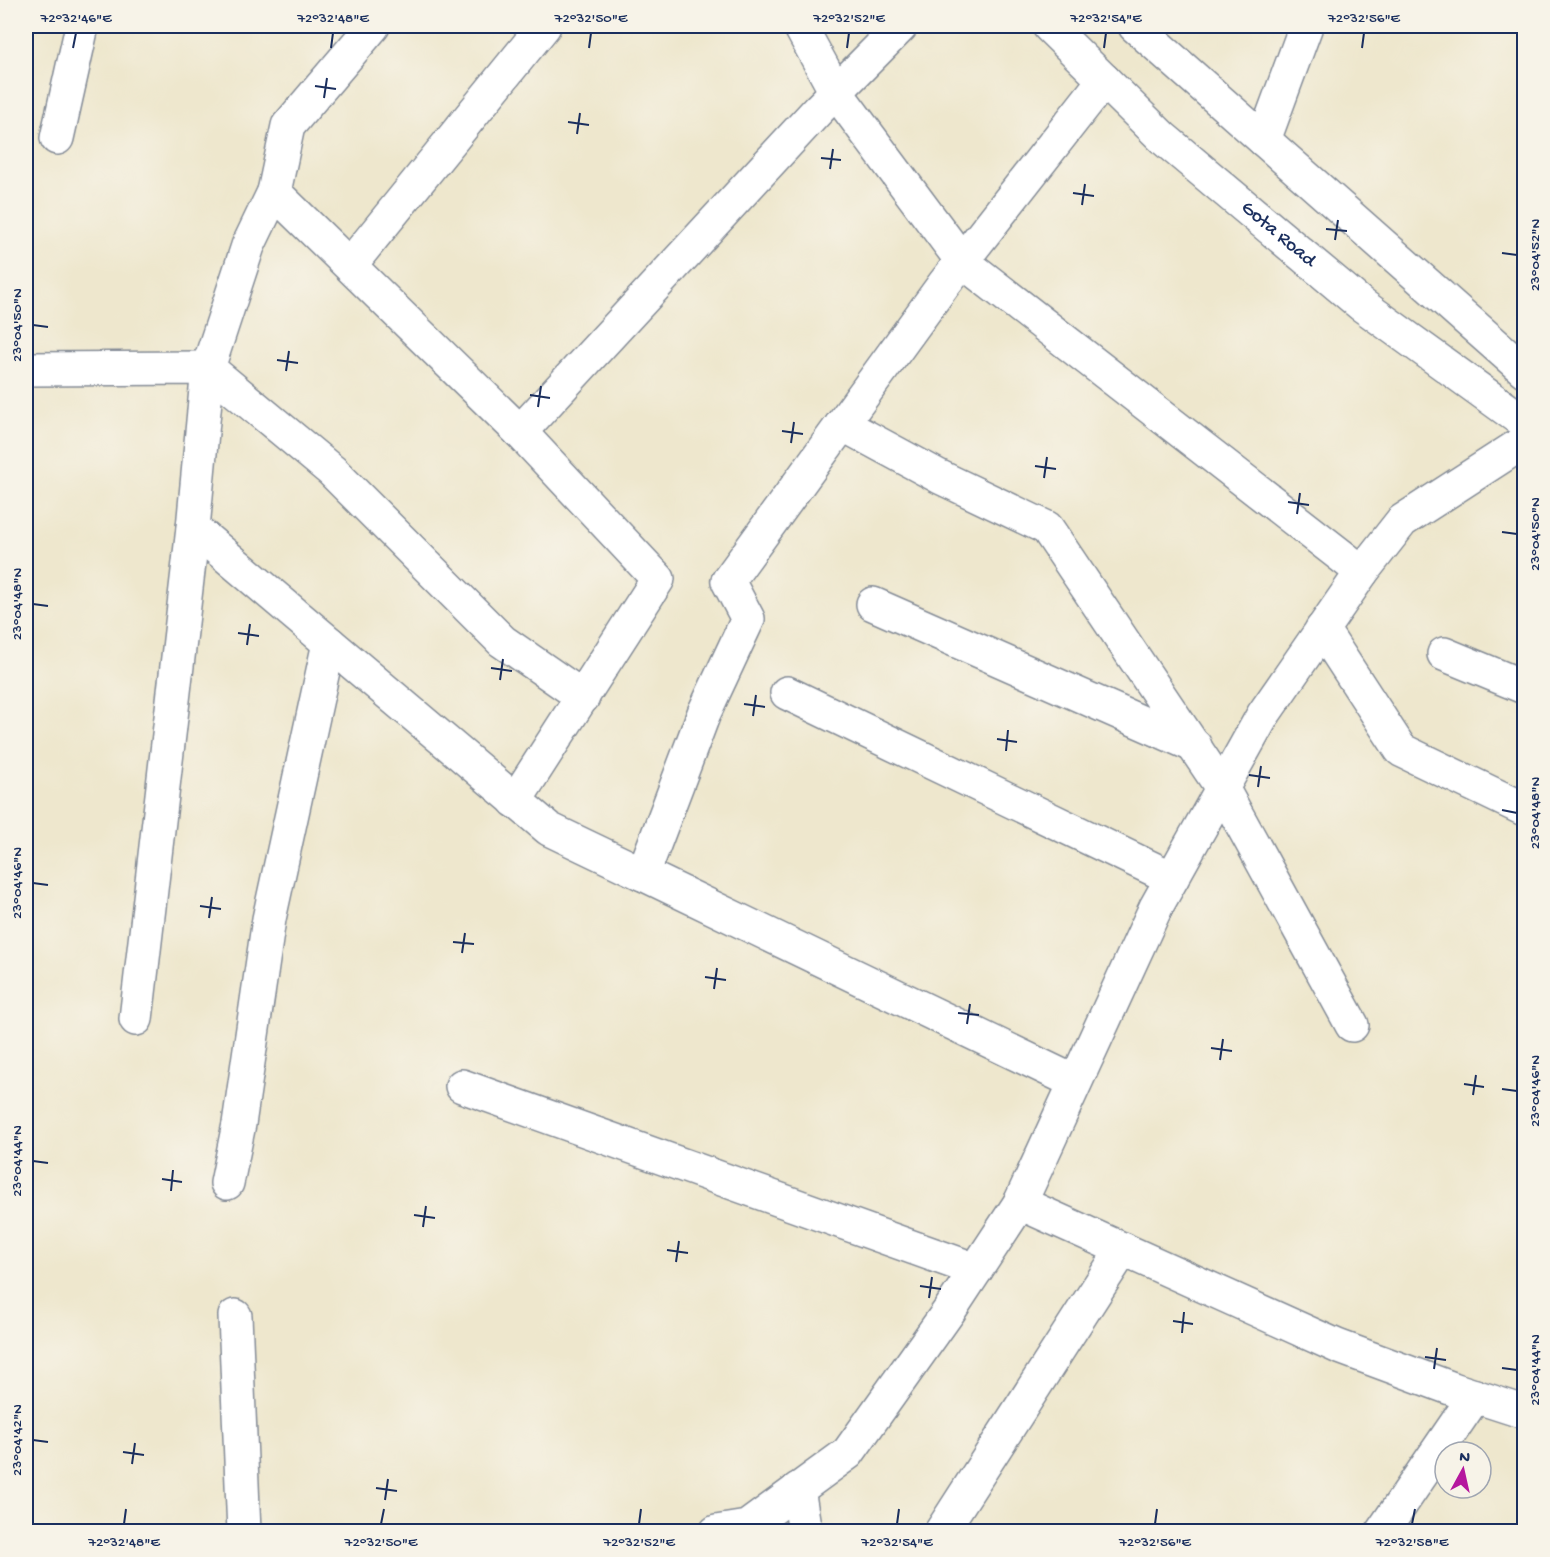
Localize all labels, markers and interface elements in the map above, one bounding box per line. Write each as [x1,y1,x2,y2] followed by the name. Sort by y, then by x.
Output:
[39,10,112,28] text: 72°32'46"E
[296,10,370,28] text: 72°32'48"E
[554,10,628,28] text: 72°32'50"E
[812,10,885,28] text: 72°32'52"E
[1069,10,1142,28] text: 72°32'54"E
[1327,10,1401,28] text: 72°32'56"E
[1236,197,1322,274] street label: Gota Road
[1527,219,1545,291] text: 23°04'52"N
[9,288,27,362] text: 23°04'50"N
[1527,497,1545,571] text: 23°04'50"N
[9,567,27,640] text: 23°04'48"N
[1527,776,1545,849] text: 23°04'48"N
[9,847,27,919] text: 23°04'46"N
[1527,1055,1545,1127] text: 23°04'46"N
[9,1125,27,1197] text: 23°04'44"N
[1527,1334,1545,1406] text: 23°04'44"N
[9,1404,27,1476] text: 23°04'42"N
[1433,1440,1493,1500] north arrow
[1458,1448,1472,1469] text: N
[87,1534,161,1552] text: 72°32'48"E
[344,1534,418,1552] text: 72°32'50"E
[602,1534,675,1552] text: 72°32'52"E
[860,1534,933,1552] text: 72°32'54"E
[1118,1534,1192,1552] text: 72°32'56"E
[1375,1534,1449,1552] text: 72°32'58"E

